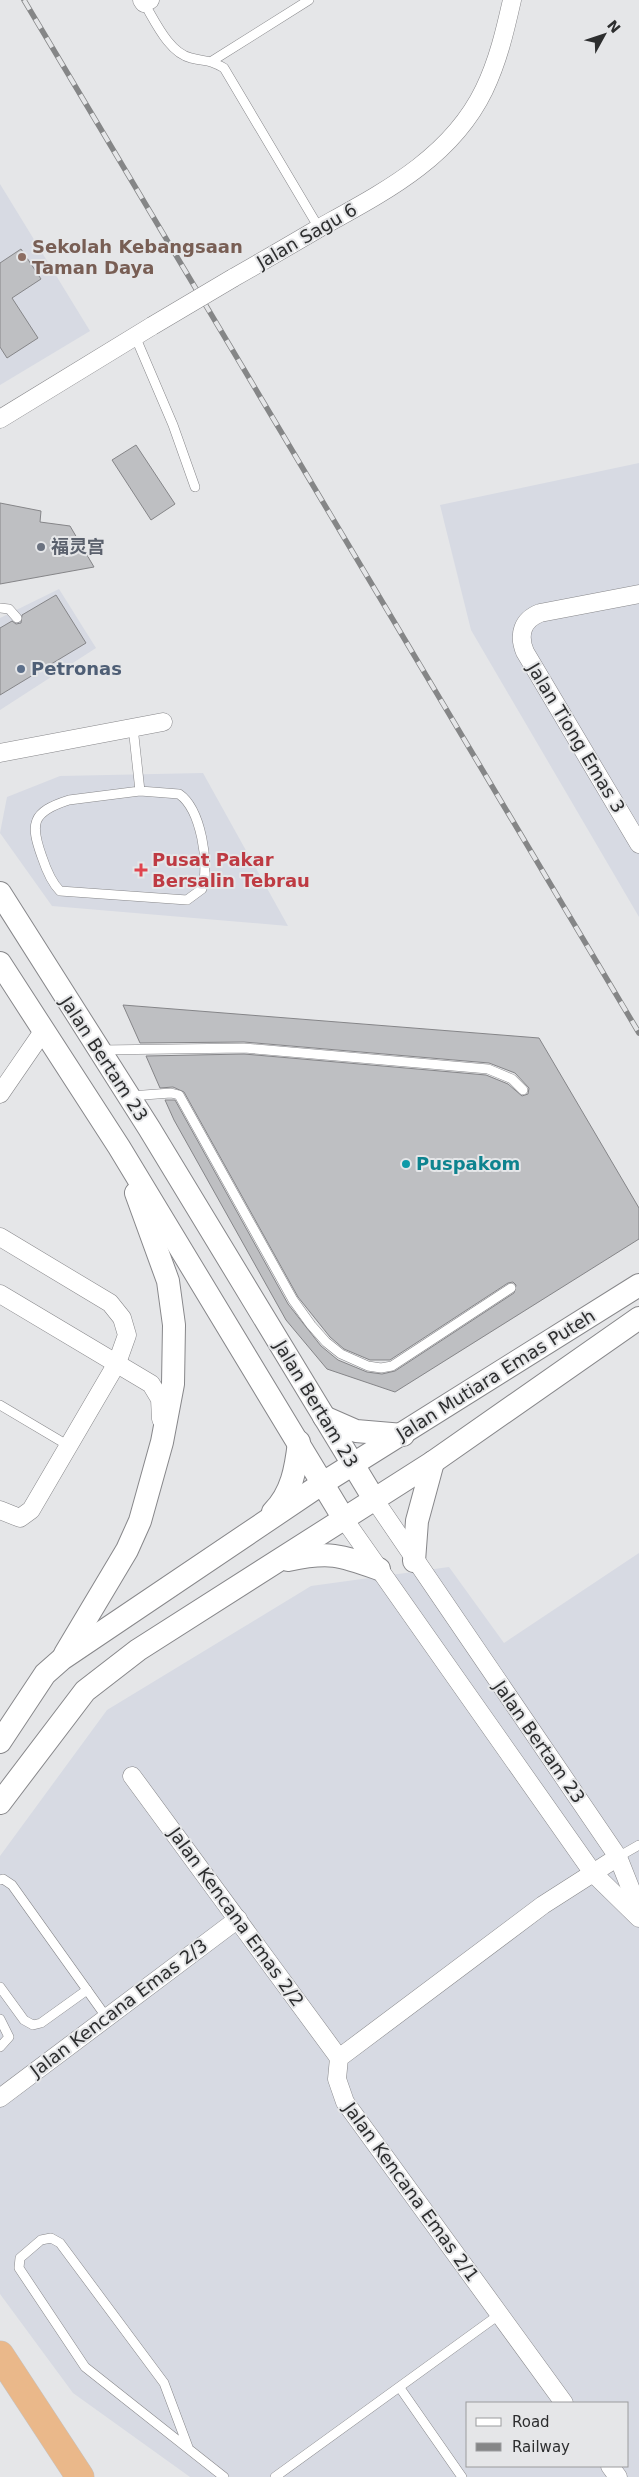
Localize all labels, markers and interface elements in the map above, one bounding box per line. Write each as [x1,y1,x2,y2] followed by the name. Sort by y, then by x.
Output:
[579,10,629,60] north arrow
[604,17,624,36] text: N
[252,198,360,273] street label: Jalan Sagu 6
[32,236,243,278] place label: Sekolah Kebangsaan Taman Daya
[16,251,28,263] marker: Sekolah Kebangsaan Taman Daya
[51,536,105,557] place label: 福灵宫
[35,541,47,553] marker: 福灵宫
[31,658,122,679] place label: Petronas
[523,658,629,816] street label: Jalan Tiong Emas 3
[15,663,27,675] marker: Petronas
[152,849,310,891] place label: Pusat Pakar Bersalin Tebrau
[134,863,148,877] marker: Pusat Pakar Bersalin Tebrau
[56,992,153,1125] street label: Jalan Bertam 23
[416,1153,520,1174] place label: Puspakom
[400,1158,412,1170] marker: Puspakom
[392,1305,599,1445] street label: Jalan Mutiara Emas Puteh
[270,1336,363,1471] street label: Jalan Bertam 23
[489,1676,589,1807] street label: Jalan Bertam 23
[164,1822,308,2010] street label: Jalan Kencana Emas 2/2
[25,1934,211,2082] street label: Jalan Kencana Emas 2/3
[339,2097,483,2285] street label: Jalan Kencana Emas 2/1
[466,2402,629,2467] legend
[512,2413,550,2431] text: Road
[512,2438,570,2456] text: Railway

